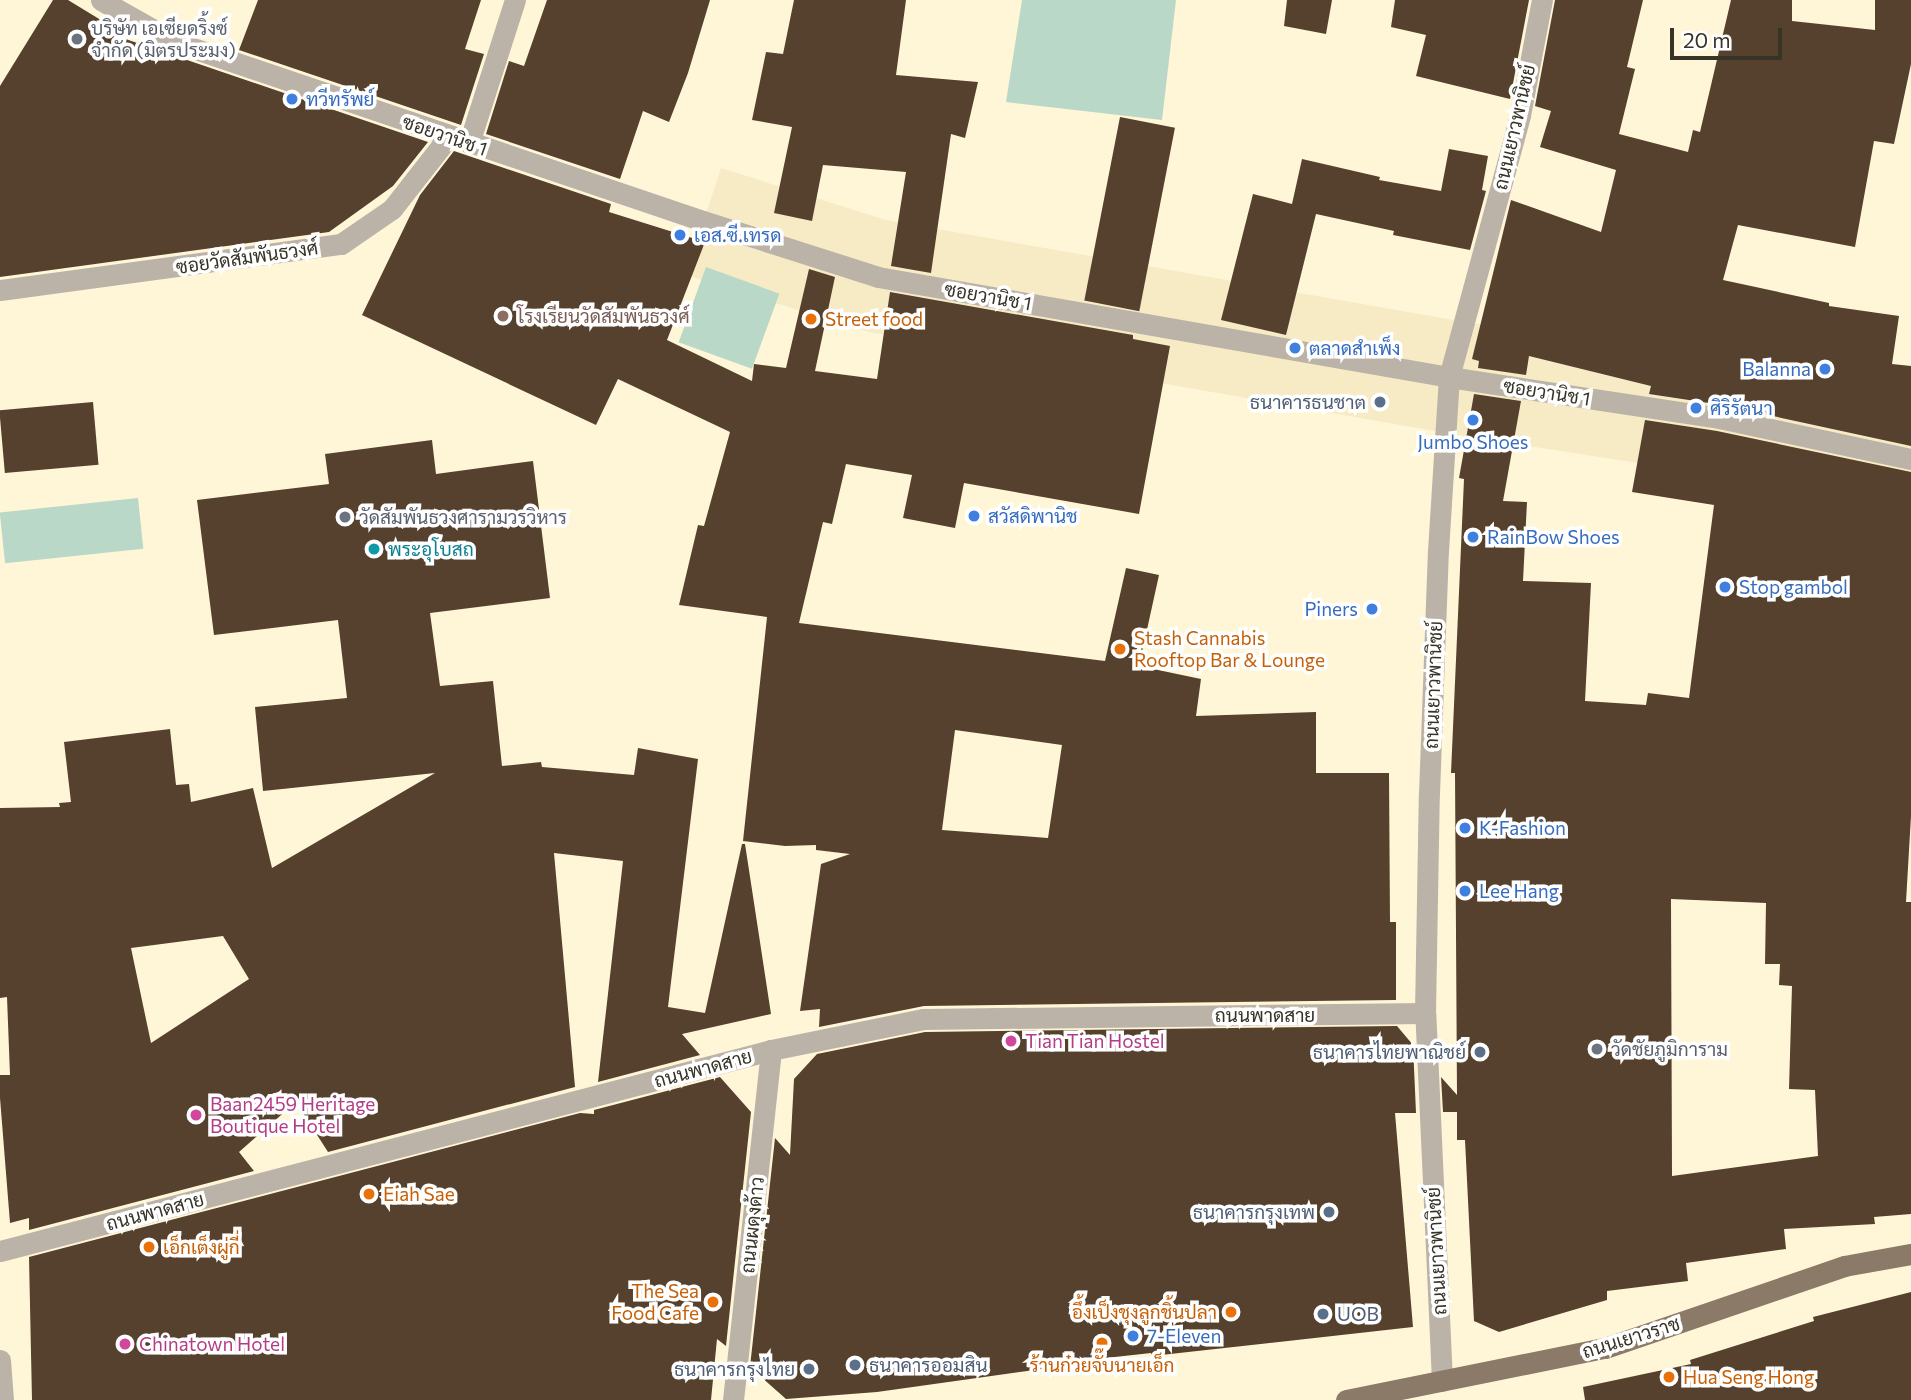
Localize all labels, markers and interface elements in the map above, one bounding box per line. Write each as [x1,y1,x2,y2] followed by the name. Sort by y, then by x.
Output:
[1673,14,1785,58] scale bar
[91,17,236,61] place label: บริษัท เอเซียดริ้งซ์ จำกัด (มิตรประมง)
[1683,27,1731,52] text: 20 m
[69,31,85,47] marker: บริษัท เอเซียดริ้งซ์ จำกัด (มิตรประมง)
[1488,62,1540,192] street label: ถนนเยาวพานิชย์
[306,88,374,110] place label: ทวีทรัพย์
[284,91,300,107] marker: ทวีทรัพย์
[400,110,490,160] street label: ซอยวานิช 1
[694,224,782,246] place label: เอส.ซี.เทรด
[672,227,688,243] marker: เอส.ซี.เทรด
[174,236,320,278] street label: ซอยวัดสัมพันธวงศ์
[943,277,1033,315] street label: ซอยวานิช 1
[517,305,690,327] place label: โรงเรียนวัดสัมพันธวงศ์
[495,308,511,324] marker: โรงเรียนวัดสัมพันธวงศ์
[825,308,923,330] place label: Street food
[803,311,819,327] marker: Street food
[1309,337,1400,359] place label: ตลาดสำเพ็ง
[1287,340,1303,356] marker: ตลาดสำเพ็ง
[1742,358,1811,380] place label: Balanna
[1817,361,1833,377] marker: Balanna
[1502,374,1592,410] street label: ซอยวานิช 1
[1250,391,1366,413] place label: ธนาคารธนชาต
[1372,394,1388,410] marker: ธนาคารธนชาต
[1710,397,1773,419] place label: ศิริรัตนา
[1688,400,1704,416] marker: ศิริรัตนา
[1465,412,1481,428] marker: Jumbo Shoes
[1418,431,1528,453] place label: Jumbo Shoes
[988,505,1078,527] place label: สวัสดิพานิช
[359,506,567,528] place label: วัดสัมพันธวงศารามวรวิหาร
[966,508,982,524] marker: สวัสดิพานิช
[337,509,353,525] marker: วัดสัมพันธวงศารามวรวิหาร
[1487,526,1620,548] place label: RainBow Shoes
[1465,529,1481,545] marker: RainBow Shoes
[388,538,474,560] place label: พระอุโบสถ
[366,541,382,557] marker: พระอุโบสถ
[1739,576,1848,598] place label: Stop gambol
[1717,579,1733,595] marker: Stop gambol
[1304,598,1358,620] place label: Piners
[1364,601,1380,617] marker: Piners
[1419,620,1447,750] street label: ถนนเยาวพานิชย์
[1134,627,1325,671] place label: Stash Cannabis Rooftop Bar & Lounge
[1112,641,1128,657] marker: Stash Cannabis Rooftop Bar & Lounge
[1479,817,1566,839] place label: K-Fashion
[1457,820,1473,836] marker: K-Fashion
[1479,880,1559,902] place label: Lee Hang
[1457,883,1473,899] marker: Lee Hang
[1215,1004,1315,1026] street label: ถนนพาดสาย
[1025,1030,1165,1052] place label: Tian Tian Hostel
[1003,1033,1019,1049] marker: Tian Tian Hostel
[1611,1038,1728,1060] place label: วัดชัยภูมิการาม
[1313,1041,1466,1063] place label: ธนาคารไทยพาณิชย์
[1589,1041,1605,1057] marker: วัดชัยภูมิการาม
[652,1044,754,1092] street label: ถนนพาดสาย
[1472,1044,1488,1060] marker: ธนาคารไทยพาณิชย์
[210,1093,375,1137] place label: Baan2459 Heritage Boutique Hotel
[188,1107,204,1123] marker: Baan2459 Heritage Boutique Hotel
[736,1176,768,1274] street label: ถนนผดุงด้าว
[383,1183,455,1205] place label: Eiah Sae
[361,1186,377,1202] marker: Eiah Sae
[1421,1186,1451,1316] street label: ถนนเยาวพานิชย์
[104,1187,206,1235] street label: ถนนพาดสาย
[1193,1201,1315,1223] place label: ธนาคารกรุงเทพ
[1321,1204,1337,1220] marker: ธนาคารกรุงเทพ
[163,1236,240,1258] place label: เอ็กเต็งผู่กี่
[141,1239,157,1255] marker: เอ็กเต็งผู่กี่
[611,1280,699,1324] place label: The Sea Food Cafe
[705,1294,721,1310] marker: The Sea Food Cafe
[1072,1301,1217,1323] place label: อึ้งเป็งชุงลูกชิ้นปลา
[1337,1303,1379,1325] place label: UOB
[1223,1304,1239,1320] marker: อึ้งเป็งชุงลูกชิ้นปลา
[1315,1306,1331,1322] marker: UOB
[1579,1311,1683,1363] street label: ถนนเยาวราช
[1147,1325,1221,1347] place label: 7-Eleven
[1125,1328,1141,1344] marker: 7-Eleven
[139,1333,285,1355] place label: Chinatown Hotel
[1094,1335,1110,1351] marker: ร้านก๋วยจั๊บนายเอ็ก
[117,1336,133,1352] marker: Chinatown Hotel
[869,1354,988,1376] place label: ธนาคารออมสิน
[1029,1354,1175,1376] place label: ร้านก๋วยจั๊บนายเอ็ก
[847,1357,863,1373] marker: ธนาคารออมสิน
[674,1358,795,1380] place label: ธนาคารกรุงไทย
[801,1361,817,1377] marker: ธนาคารกรุงไทย
[1683,1366,1814,1388] place label: Hua Seng Hong
[1661,1369,1677,1385] marker: Hua Seng Hong

